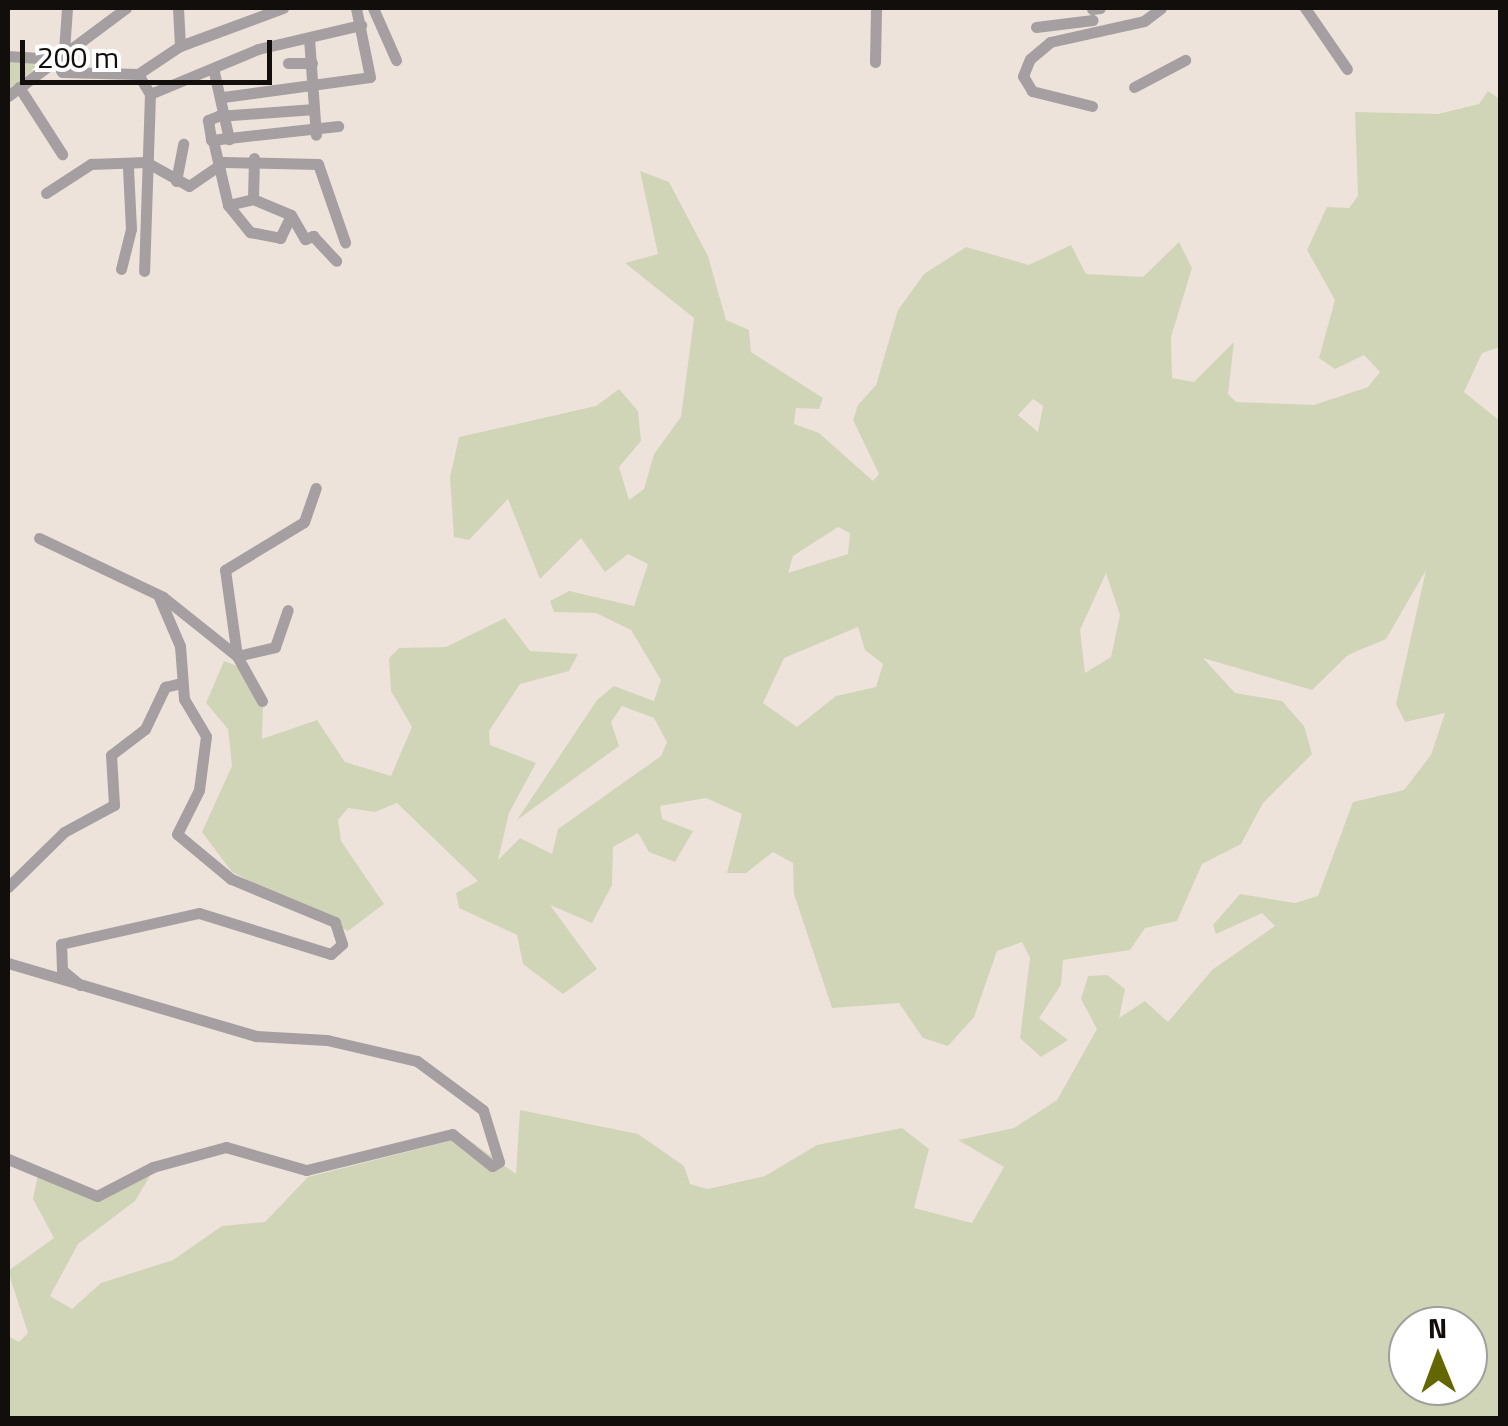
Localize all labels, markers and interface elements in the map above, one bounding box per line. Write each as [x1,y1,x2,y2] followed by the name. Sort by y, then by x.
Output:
[25,20,278,82] scale bar
[37,34,119,80] text: 200 m
[1388,1306,1488,1406] north arrow
[1427,1306,1448,1349] text: N

